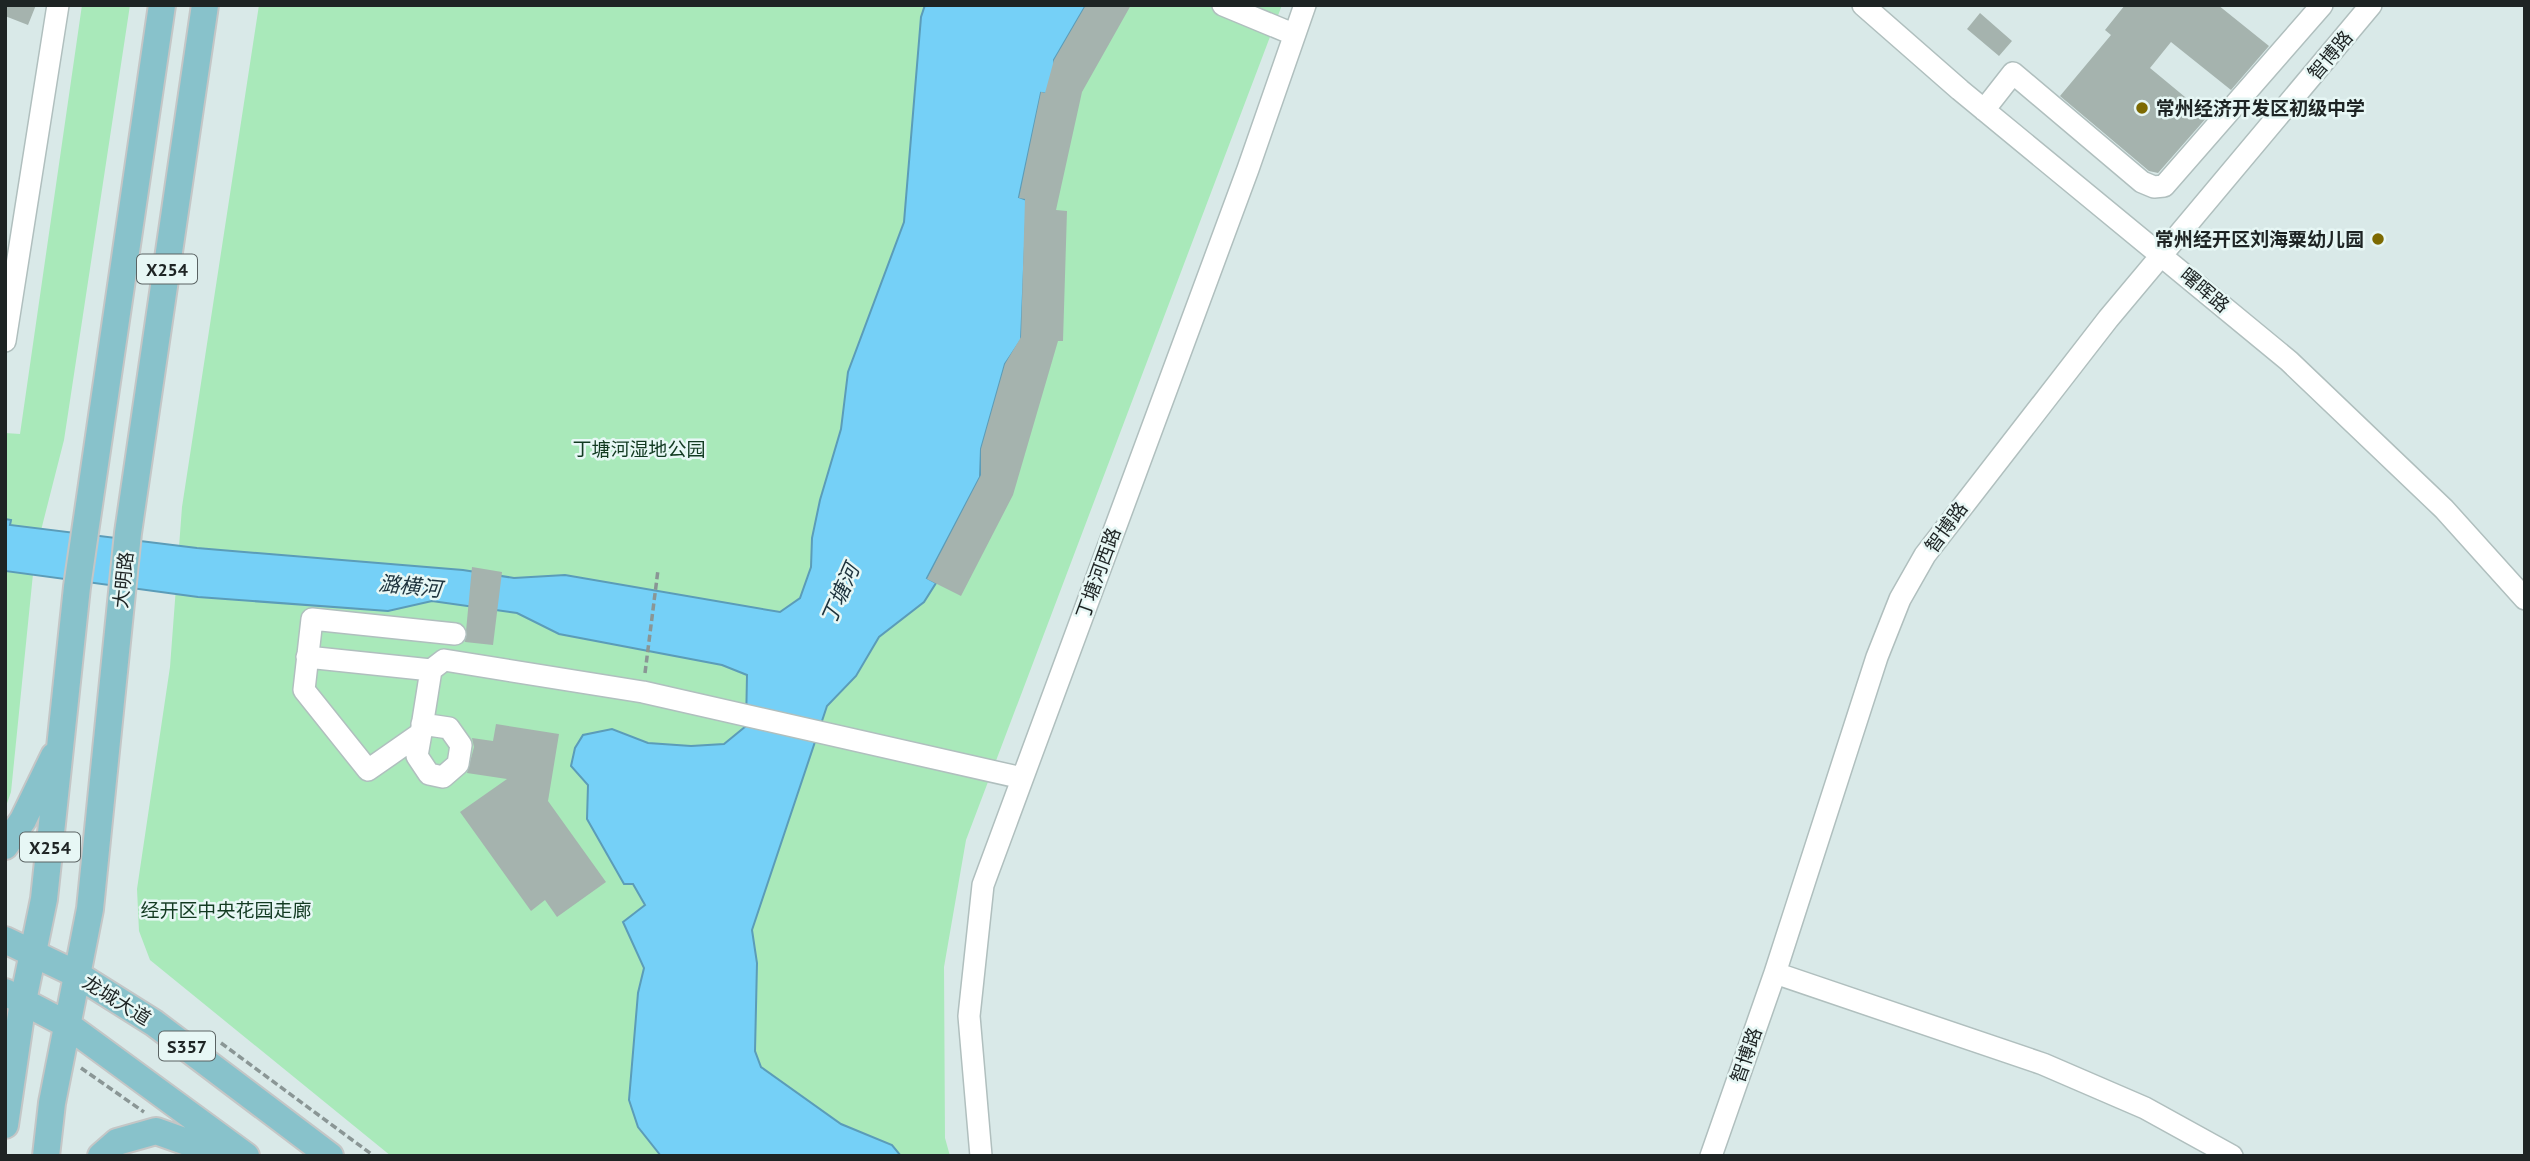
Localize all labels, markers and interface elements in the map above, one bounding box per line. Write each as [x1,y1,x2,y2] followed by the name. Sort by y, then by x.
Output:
[2302,25,2358,85] street label: 智博路
[2156,96,2365,120] place label: 常州经济开发区初级中学
[2134,100,2150,116] marker: 常州经济开发区初级中学
[2155,227,2364,251] place label: 常州经开区刘海粟幼儿园
[2370,231,2386,247] marker: 常州经开区刘海粟幼儿园
[137,255,197,284] road number: X254
[2175,262,2235,318] street label: 曙晖路
[572,437,706,461] park label: 丁塘河湿地公园
[1920,497,1972,557] street label: 智博路
[1070,524,1126,622] street label: 丁塘河西路
[108,550,138,610] street label: 大明路
[815,556,867,628] water label: 丁塘河
[377,569,447,603] water label: 潞横河
[20,832,80,862] road number: X254
[140,898,312,922] park label: 经开区中央花园走廊
[78,970,156,1030] street label: 龙城大道
[1725,1024,1767,1086] street label: 智博路
[159,1031,215,1060] road number: S357

